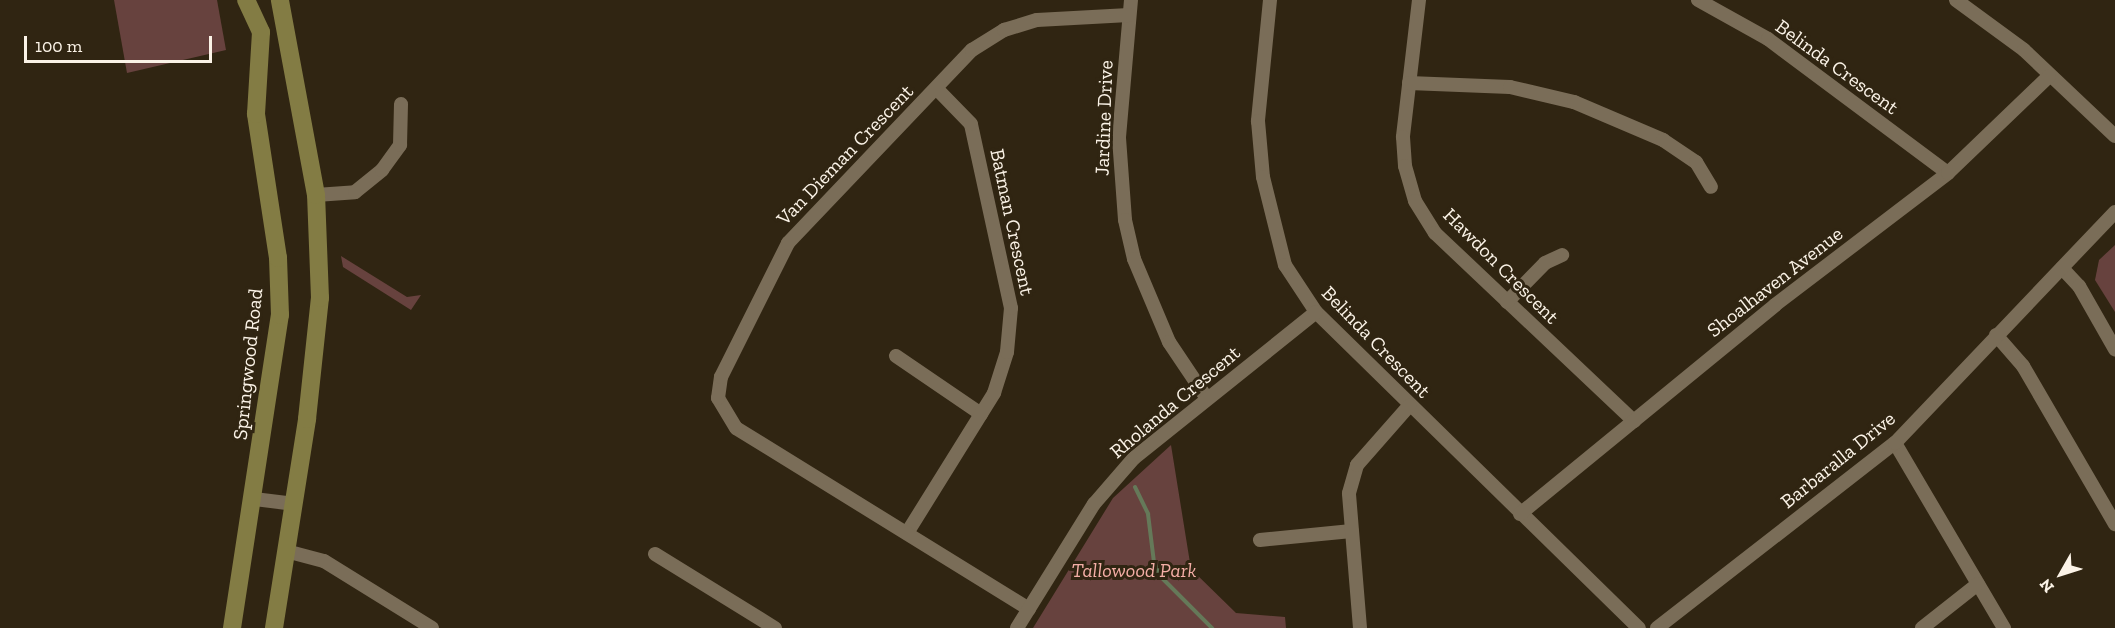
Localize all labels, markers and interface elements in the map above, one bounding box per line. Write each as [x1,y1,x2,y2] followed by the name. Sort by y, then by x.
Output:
[1771,14,1903,120] street label: Belinda Crescent
[27,24,214,62] scale bar
[35,35,82,57] text: 100 m
[1090,60,1118,176] street label: Jardine Drive
[772,80,918,230] street label: Van Dieman Crescent
[985,147,1039,297] street label: Batman Crescent
[1438,203,1564,329] street label: Hawdon Crescent
[1702,221,1848,343] street label: Shoalhaven Avenue
[1317,281,1435,403] street label: Belinda Crescent
[228,287,268,441] street label: Springwood Road
[1105,341,1245,463] street label: Rholanda Crescent
[1776,406,1900,514] street label: Barbaralla Drive
[2031,544,2091,604] north arrow
[1072,558,1196,582] park label: Tallowood Park
[2035,575,2058,596] text: N

